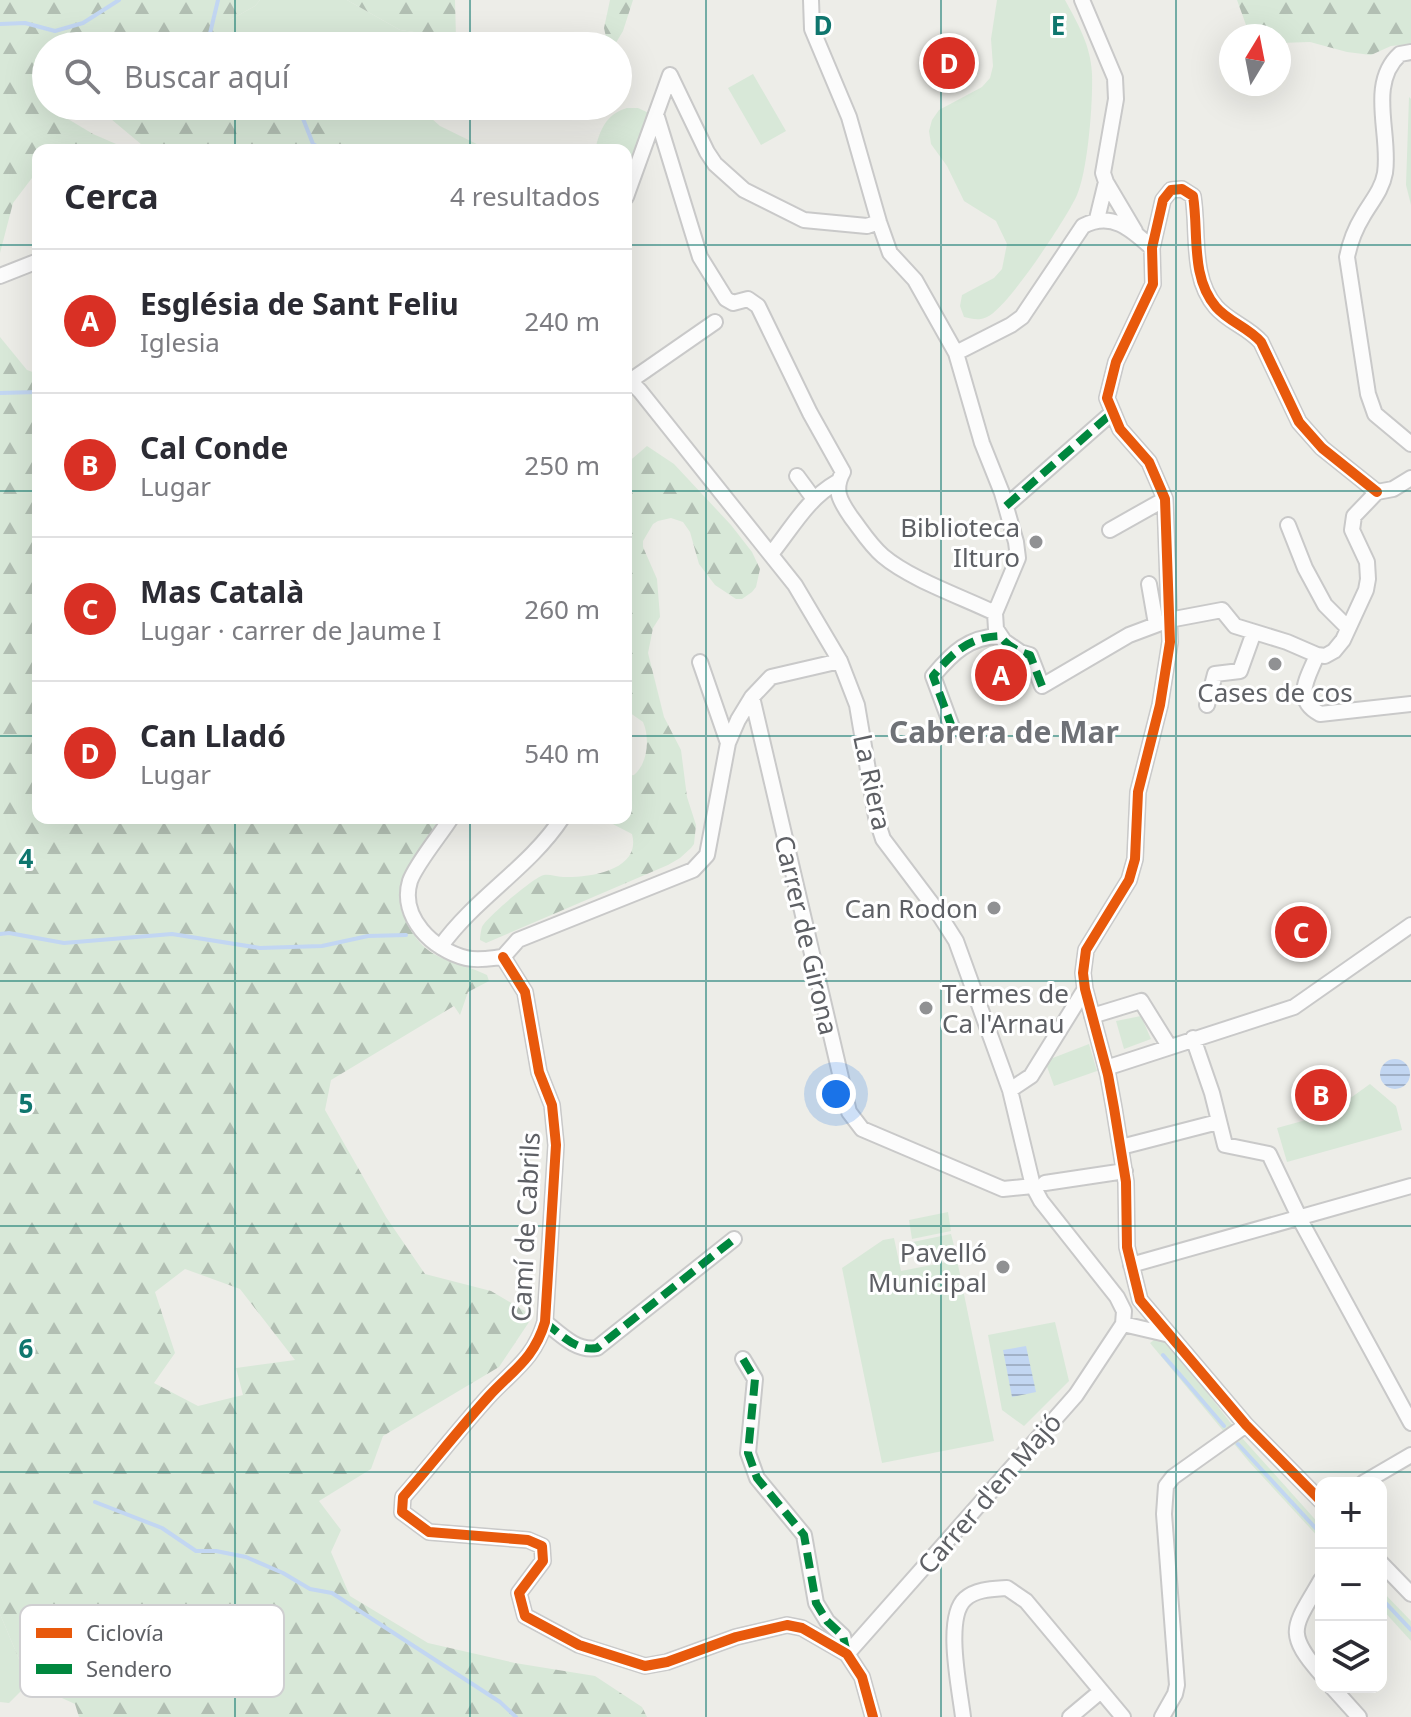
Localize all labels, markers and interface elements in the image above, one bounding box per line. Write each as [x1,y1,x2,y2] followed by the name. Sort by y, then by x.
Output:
[813,7,833,43] text: D
[1051,7,1065,43] text: E
[1219,24,1291,96] north arrow
[32,32,632,120] search box
[923,33,975,93] pin: D
[60,54,104,98] icon: search
[124,56,289,97] text: Buscar aquí
[64,173,159,219] text: Cerca
[450,178,600,214] text: 4 resultados
[140,283,459,324] text: Església de Sant Feliu
[81,303,99,339] text: A
[524,303,600,339] text: 240 m
[140,324,220,360] text: Iglesia
[140,427,288,468] text: Cal Conde
[81,447,99,483] text: B
[524,447,600,483] text: 250 m
[140,468,211,504] text: Lugar
[900,509,1020,575] place label: Biblioteca Ilturo
[1027,533,1045,551] marker: Biblioteca Ilturo
[140,571,304,612] text: Mas Català
[82,591,98,627] text: C
[524,591,600,627] text: 260 m
[140,612,441,648] text: Lugar · carrer de Jaume I
[975,645,1027,705] pin: A
[1266,655,1284,673] marker: Cases de cos
[1197,674,1353,710] place label: Cases de cos
[889,711,1119,752] district label: Cabrera de Mar
[140,715,286,756] text: Can Lladó
[845,731,901,833] street label: La Riera
[80,735,100,771] text: D
[524,735,600,771] text: 540 m
[140,756,211,792] text: Lugar
[767,832,847,1038] street label: Carrer de Girona
[19,840,34,876] text: 4
[844,890,978,926] place label: Can Rodon
[985,899,1003,917] marker: Can Rodon
[1275,902,1327,962] pin: C
[942,975,1069,1041] place label: Termes de Ca l'Arnau
[917,999,935,1017] marker: Termes de Ca l'Arnau
[1295,1065,1347,1125] pin: B
[816,1074,856,1114] your location
[19,1085,33,1121] text: 5
[502,1131,548,1323] street label: Camí de Cabrils
[868,1234,987,1300] place label: Pavelló Municipal
[994,1258,1012,1276] marker: Pavelló Municipal
[19,1330,34,1366] text: 6
[909,1405,1069,1581] street label: Carrer d'en Majó
[1315,1477,1387,1693] map controls
[1315,1477,1387,1549] button: +
[1315,1549,1387,1621] button: −
[20,1605,284,1697] legend
[86,1617,164,1647] text: Ciclovía
[1315,1621,1387,1693] button: layers
[86,1653,172,1683] text: Sendero

